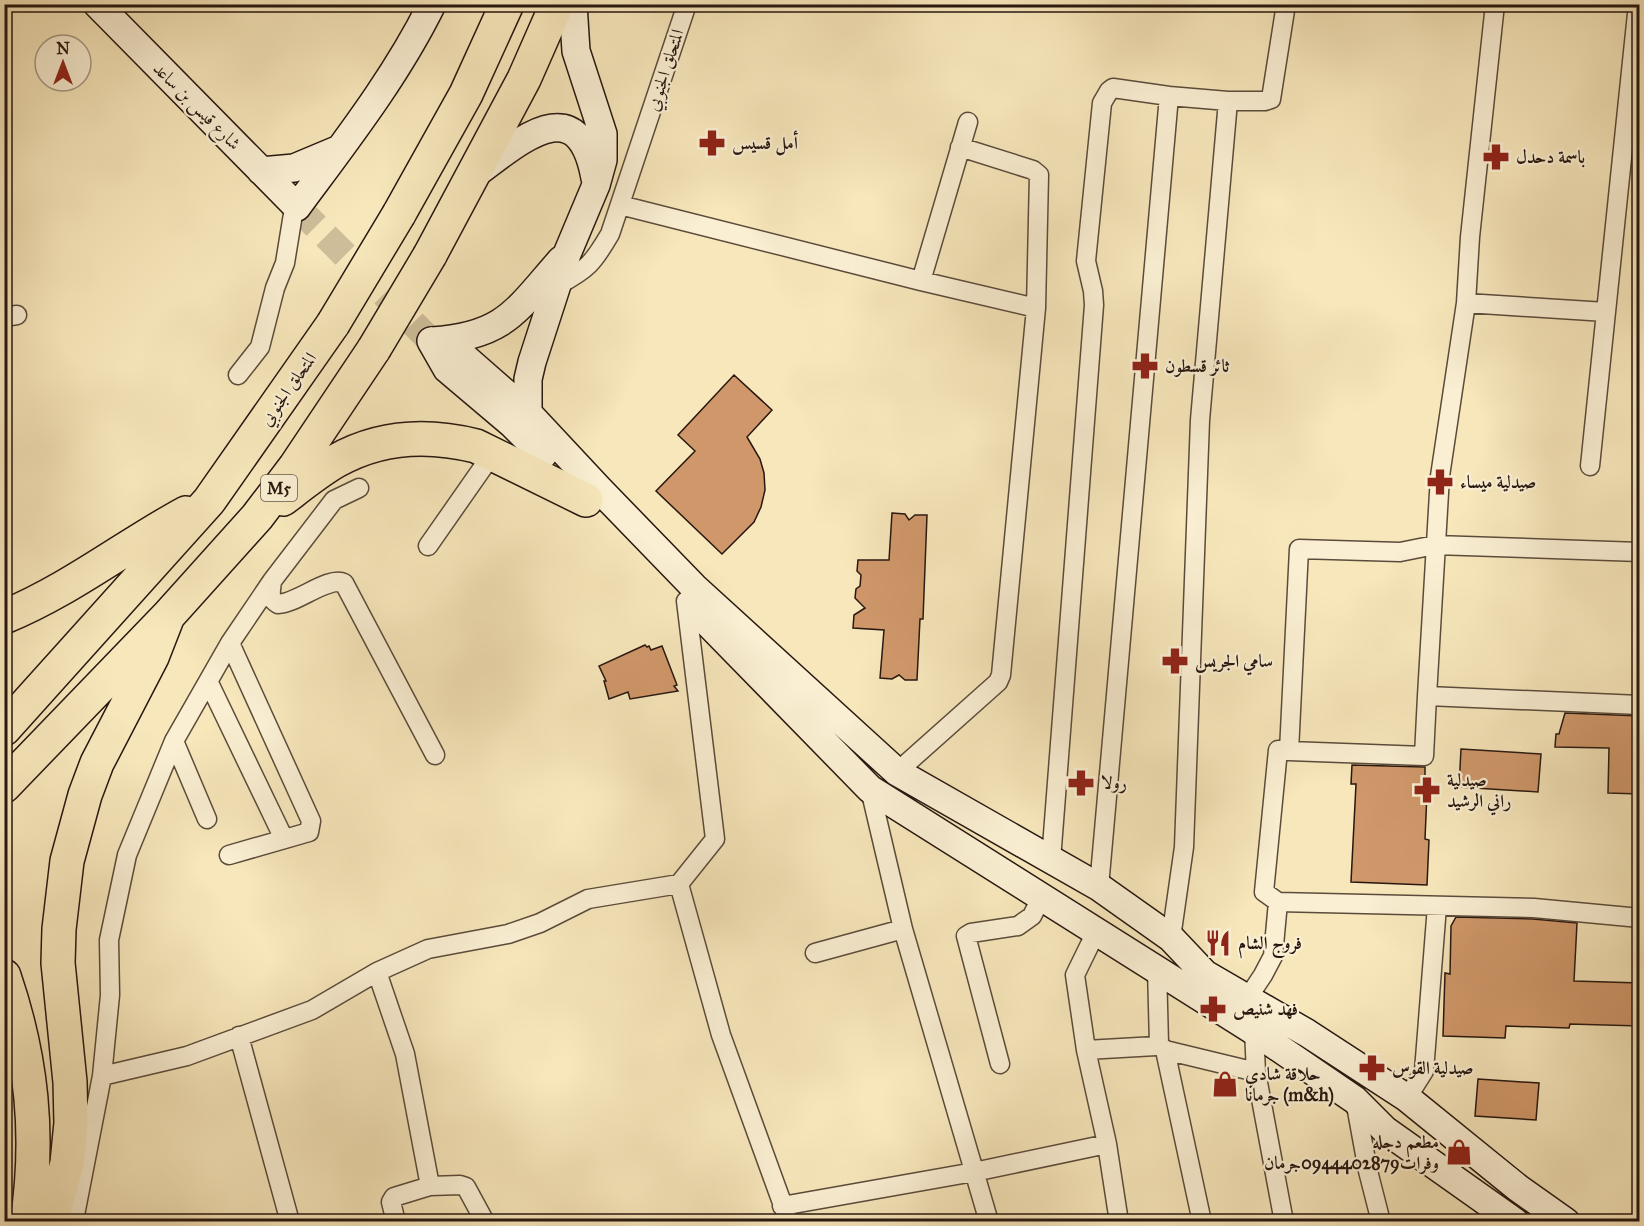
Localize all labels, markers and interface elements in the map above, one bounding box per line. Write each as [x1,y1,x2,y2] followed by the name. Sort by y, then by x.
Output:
[641,26,692,115] street label: المتحلق الجنوبي
[33,33,93,93] north arrow
[56,39,70,58] text: N
[146,57,246,157] street label: شارع قيس بن ساعد
[697,128,727,158] pharmacy icon: أمل قسيس
[732,130,799,156] place label: أمل قسيس
[1481,142,1511,172] pharmacy icon: باسمة دحدل
[1516,146,1585,168] place label: باسمة دحدل
[255,348,325,432] street label: المتحلق الجنوبي
[1130,351,1160,381] pharmacy icon: ثائر قسطون
[1165,355,1230,377] place label: ثائر قسطون
[1425,467,1455,497] pharmacy icon: صيدلية ميساء
[1460,471,1536,493] place label: صيدلية ميساء
[261,475,297,501] road number: M5
[1160,646,1190,676] pharmacy icon: سامي الجريس
[1195,650,1273,676] place label: سامي الجريس
[1066,768,1096,798] pharmacy icon: رولا
[1447,769,1511,816] place label: صيدلية راني الرشيد
[1101,772,1127,794] place label: رولا
[1412,775,1442,805] pharmacy icon: صيدلية راني الرشيد
[1203,928,1233,958] restaurant icon: فروج الشام
[1238,932,1302,959] place label: فروج الشام
[1198,994,1228,1024] pharmacy icon: فهد شنيص
[1233,998,1298,1020] place label: فهد شنيص
[1357,1053,1387,1083] pharmacy icon: صيدلية القوس
[1392,1057,1474,1079] place label: صيدلية القوس
[1245,1063,1334,1107] place label: حلاقة شادي جرمانا (m&h)
[1210,1069,1240,1099] shop icon: حلاقة شادي جرمانا (m&h)
[1264,1131,1439,1175] place label: مطعم دجله وفرات0944402879جرمان
[1444,1137,1474,1167] shop icon: مطعم دجله وفرات0944402879جرمان

